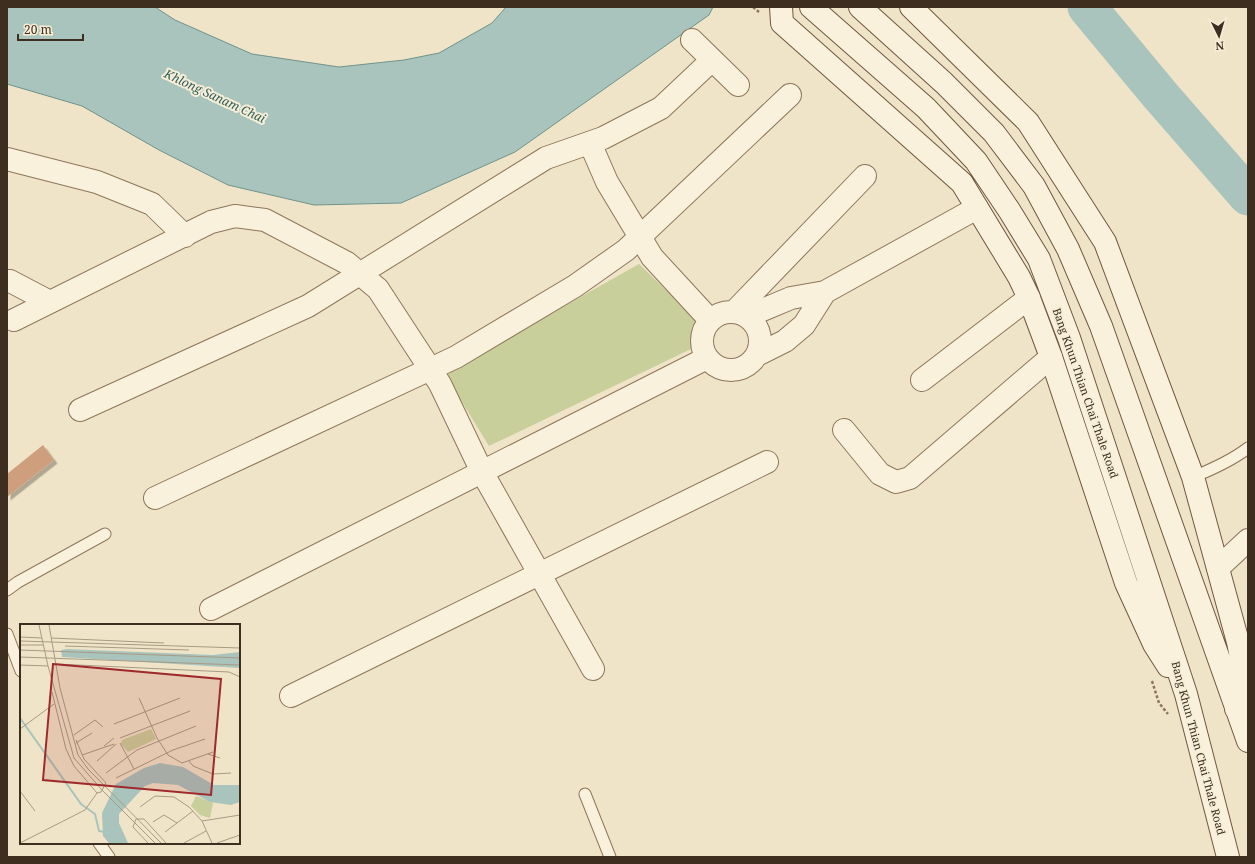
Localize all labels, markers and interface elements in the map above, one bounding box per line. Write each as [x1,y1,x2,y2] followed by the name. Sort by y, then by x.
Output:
[18,16,83,42] scale bar
[1199,16,1239,56] north arrow
[24,21,52,38] text: 20 m
[1215,39,1225,54] text: N
[161,65,269,127] water label: Khlong Sanam Chai
[1050,306,1122,480] street label: Bang Khun Thian Chai Thale Road
[20,624,240,844] inset map
[1169,660,1229,837] street label: Bang Khun Thian Chai Thale Road

